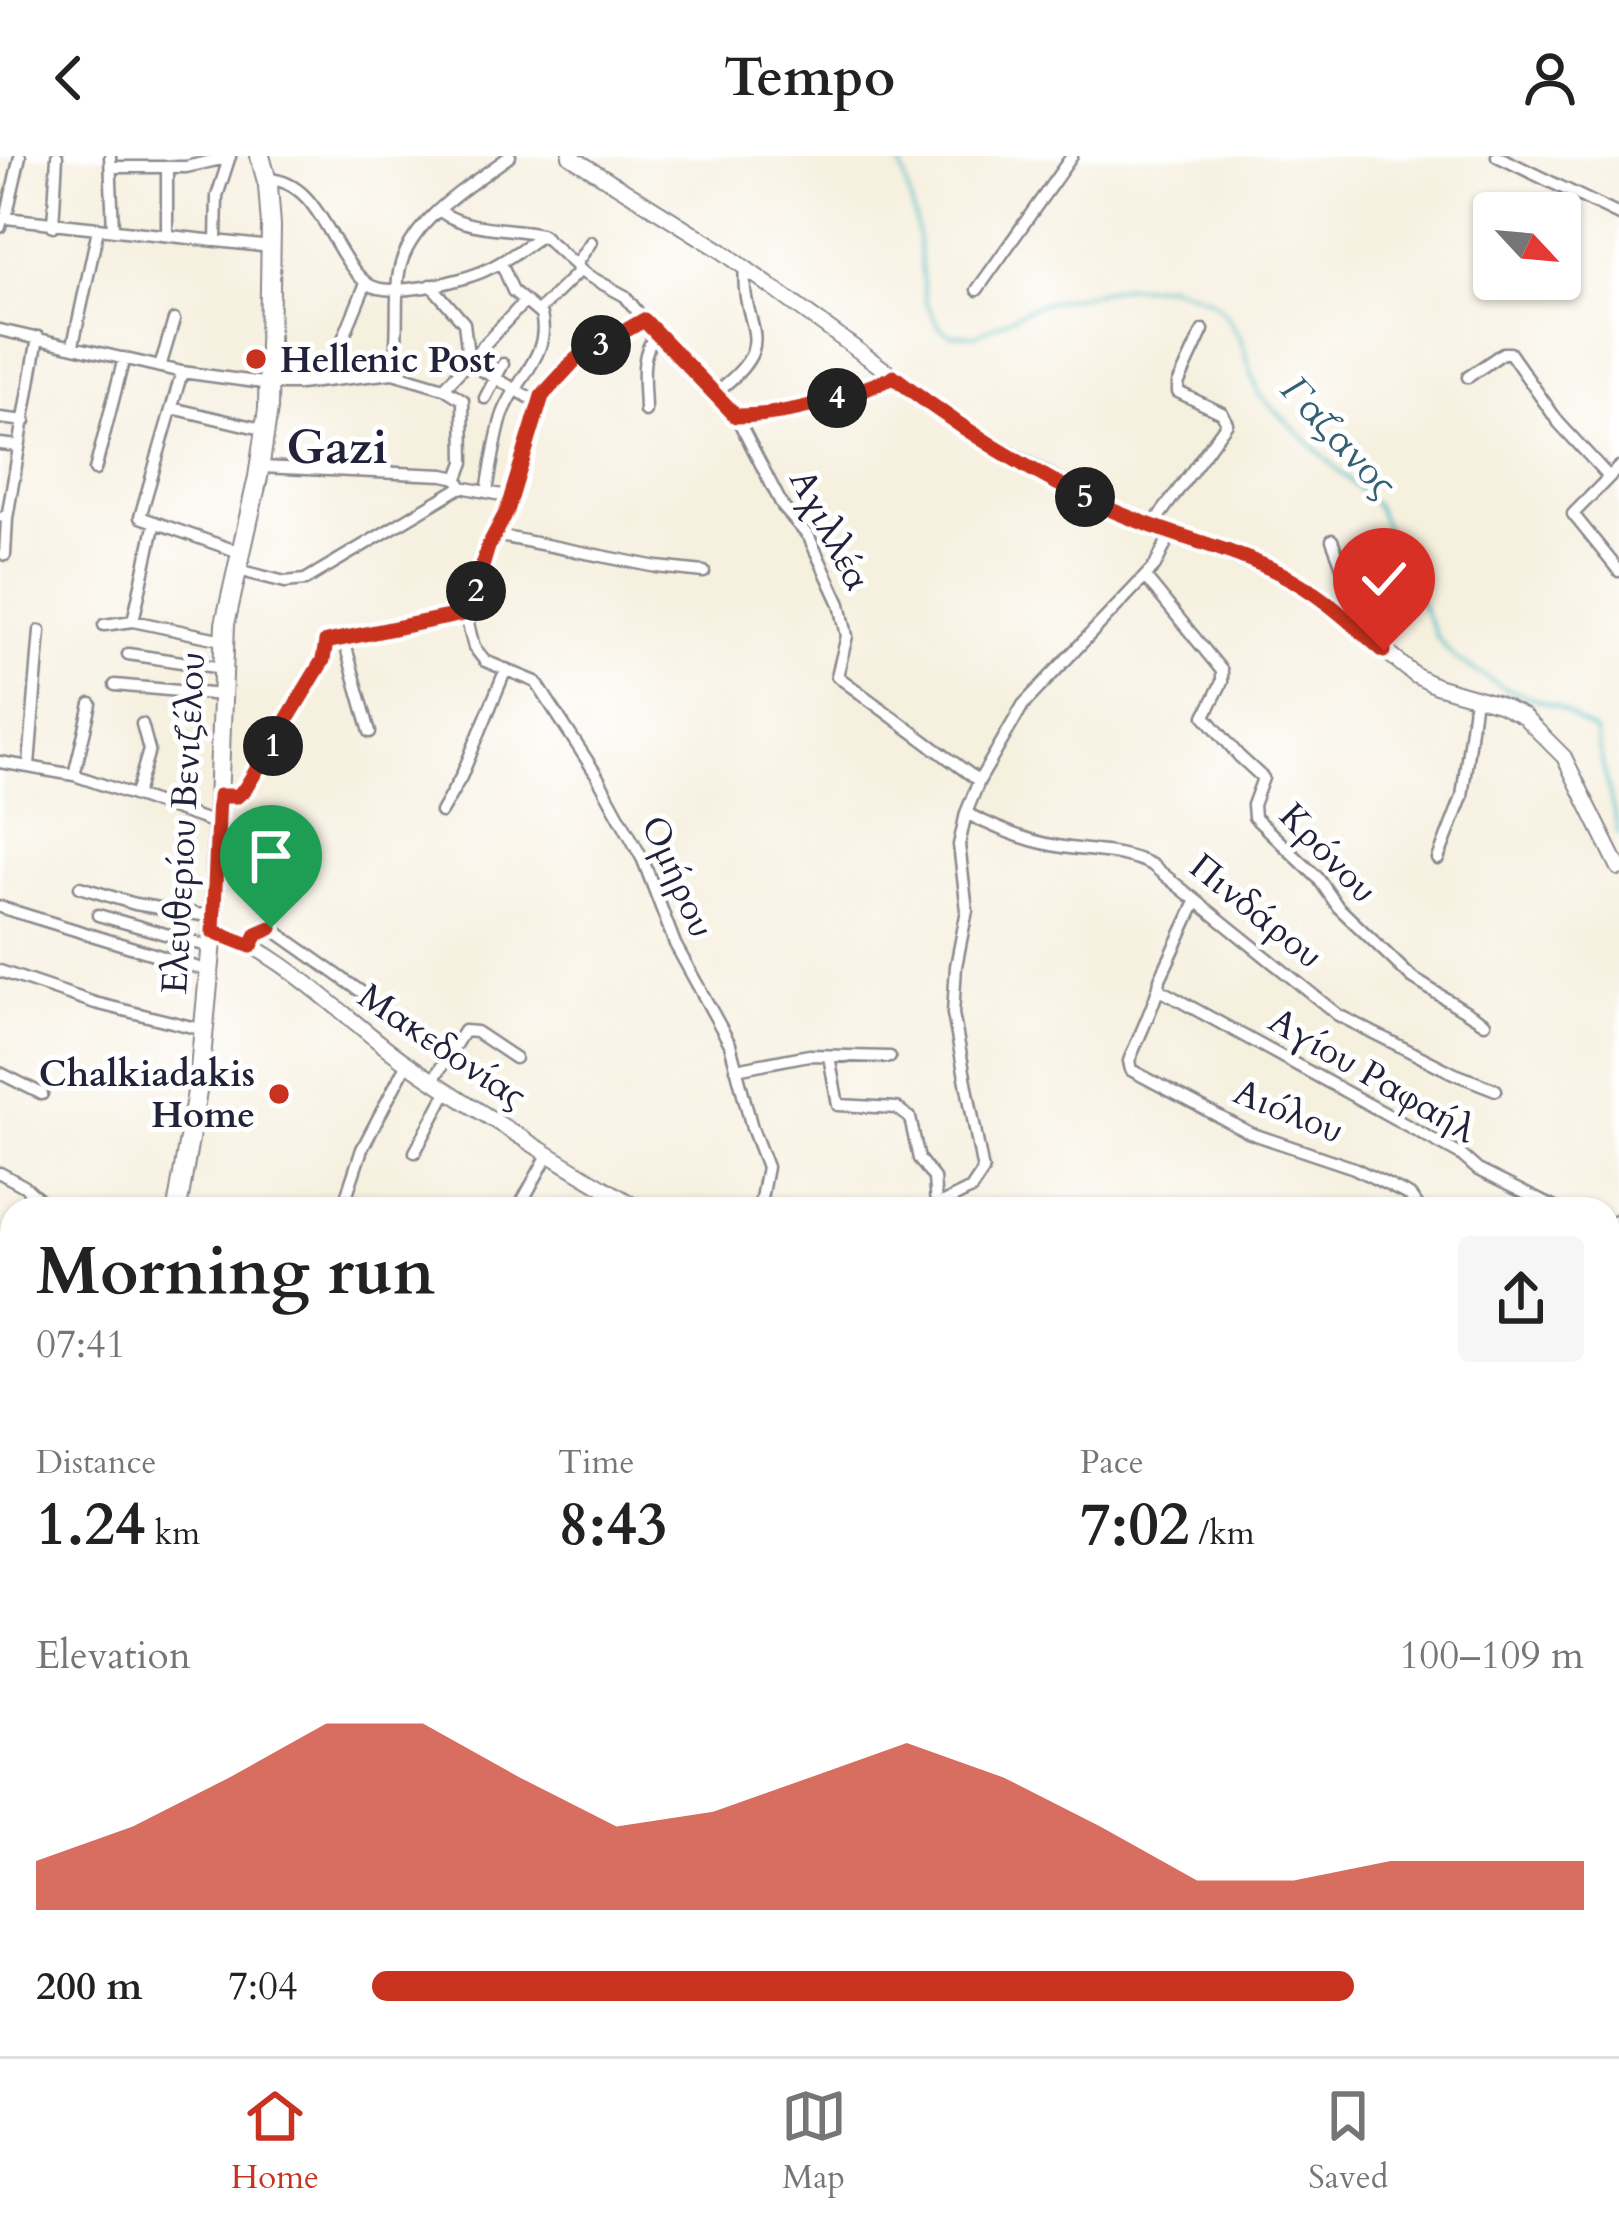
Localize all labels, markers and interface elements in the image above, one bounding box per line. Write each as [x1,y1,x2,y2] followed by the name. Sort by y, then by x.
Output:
[724,42,895,115] text: Tempo
[36,45,102,111] icon: back
[1517,45,1583,111] icon: person
[1473,192,1581,300] north arrow
[1473,192,1581,300] map controls
[571,315,631,375] pin: 3
[593,322,609,367] text: 3
[280,336,496,385] place label: Hellenic Post
[243,346,269,372] marker: Hellenic Post
[1269,364,1409,510] water label: Γαζανος
[807,368,867,428] pin: 4
[829,375,845,420] text: 4
[286,415,388,480] district label: Gazi
[777,461,882,599] street label: Αχιλλέα
[1055,467,1115,527] pin: 5
[1077,474,1093,519] text: 5
[1333,528,1435,651] pin
[1351,546,1417,612] icon: check
[446,561,506,621] pin: 2
[468,568,484,613] text: 2
[150,651,217,995] street label: Ελευθερίου Βενιζέλου
[243,716,303,776] pin: 1
[265,723,281,768] text: 1
[1268,792,1388,914] street label: Κρόνου
[220,805,322,928] pin
[629,808,726,945] street label: Ομήρου
[238,823,304,889] icon: arrive
[1179,842,1333,980] street label: Πινδάρου
[349,972,536,1120] street label: Μακεδονίας
[1260,996,1486,1155] street label: Αγίου Ραφαήλ
[39,1050,255,1140] place label: Chalkiadakis Home
[1226,1067,1350,1155] street label: Αιόλου
[266,1081,292,1107] marker: Chalkiadakis Home
[36,1228,435,1317] text: Morning run
[1458,1236,1584,1362] button: share
[36,1318,126,1371] text: 07:41
[36,1440,157,1485] text: Distance
[558,1440,634,1485] text: Time
[1080,1440,1144,1485] text: Pace
[36,1485,146,1566] text: 1.24
[558,1485,668,1566] text: 8:43
[1080,1485,1190,1566] text: 7:02
[146,1511,200,1556] text: km
[1190,1511,1255,1556] text: /km
[36,1629,191,1682] text: Elevation
[1399,1629,1584,1682] text: 100–109 m
[36,1960,142,2013] text: 200 m
[228,1960,298,2013] text: 7:04
[231,2083,319,2200] tab: Home
[781,2083,847,2200] tab: Map
[1308,2083,1388,2200] tab: Saved

